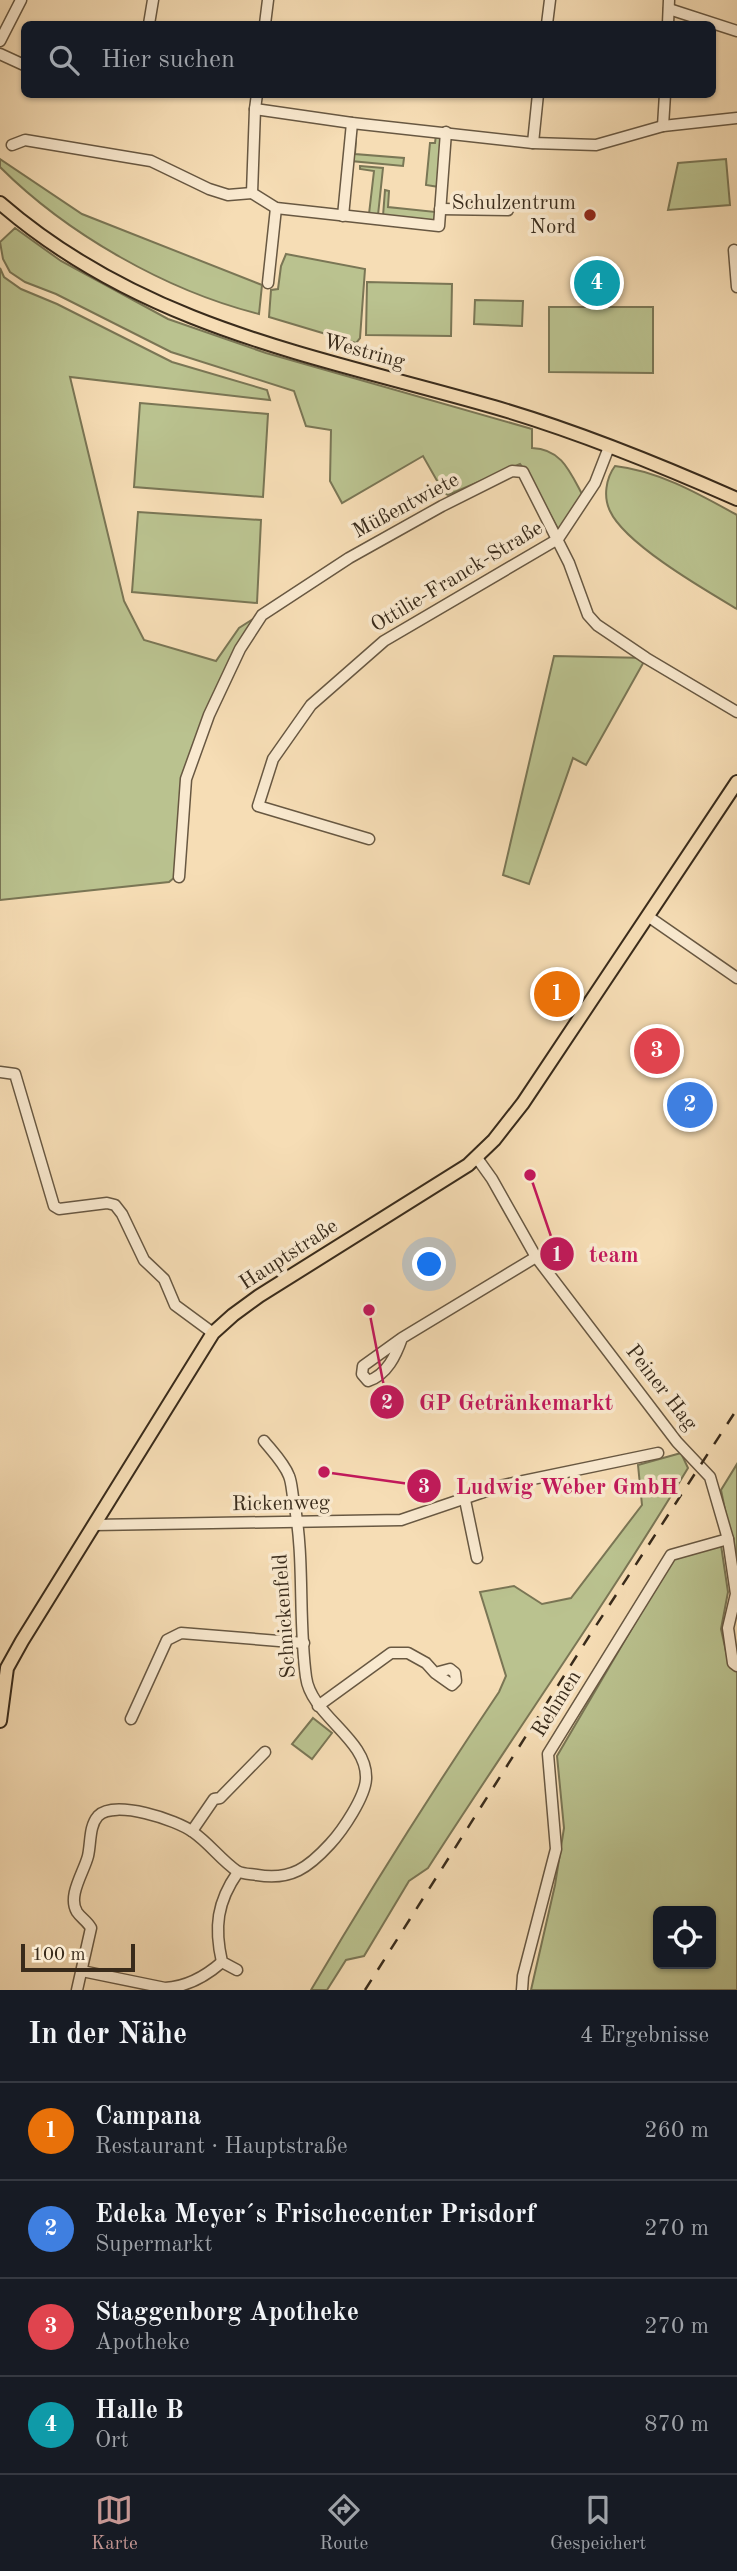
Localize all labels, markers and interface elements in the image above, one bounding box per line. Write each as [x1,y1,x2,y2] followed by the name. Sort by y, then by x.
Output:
[21,21,716,98] search box
[45,41,83,79] icon: search
[101,47,235,73] text: Hier suchen
[451,193,576,238] place label: Schulzentrum Nord
[582,207,598,223] marker: Schulzentrum Nord
[574,257,620,309] pin: 4
[321,331,408,373] street label: Westring
[349,469,463,543] street label: Müßentwiete
[367,517,547,637] street label: Ottilie-Franck-Straße
[534,968,580,1020] pin: 1
[634,1025,680,1077] pin: 3
[667,1079,713,1131] pin: 2
[236,1216,342,1294] street label: Hauptstraße
[540,1232,652,1276] callout: team
[589,1244,639,1267] text: team
[551,1245,563,1266] text: 1
[412,1247,446,1281] your location
[621,1341,701,1435] street label: Peiner Hag
[369,1380,627,1424] callout: GP Getränkemarkt
[419,1392,613,1415] text: GP Getränkemarkt
[381,1393,393,1414] text: 2
[407,1464,693,1508] callout: Ludwig Weber GmbH
[455,1476,679,1499] text: Ludwig Weber GmbH
[418,1477,430,1498] text: 3
[232,1493,331,1515] street label: Rickenweg
[270,1553,300,1679] street label: Schnickenfeld
[529,1667,585,1741] street label: Rehmen
[653,1906,716,1969] map controls
[653,1906,716,1969] button: locate
[21,1941,135,1973] scale bar
[32,1946,85,1965] text: 100 m
[28,2020,187,2050] text: In der Nähe
[580,2024,709,2047] text: 4 Ergebnisse
[95,2104,201,2130] text: Campana
[44,2119,58,2142] text: 1
[644,2119,709,2142] text: 260 m
[95,2135,348,2158] text: Restaurant · Hauptstraße
[95,2202,536,2228] text: Edeka Meyer´s Frischecenter Prisdorf
[44,2217,58,2240] text: 2
[644,2217,709,2240] text: 270 m
[95,2233,213,2256] text: Supermarkt
[95,2300,359,2326] text: Staggenborg Apotheke
[44,2315,58,2338] text: 3
[644,2315,709,2338] text: 270 m
[95,2331,190,2354] text: Apotheke
[95,2398,184,2424] text: Halle B
[44,2413,58,2436] text: 4
[644,2413,709,2436] text: 870 m
[95,2429,129,2452] text: Ort
[91,2491,138,2556] tab: Karte
[320,2491,368,2556] tab: Route
[550,2491,646,2556] tab: Gespeichert

